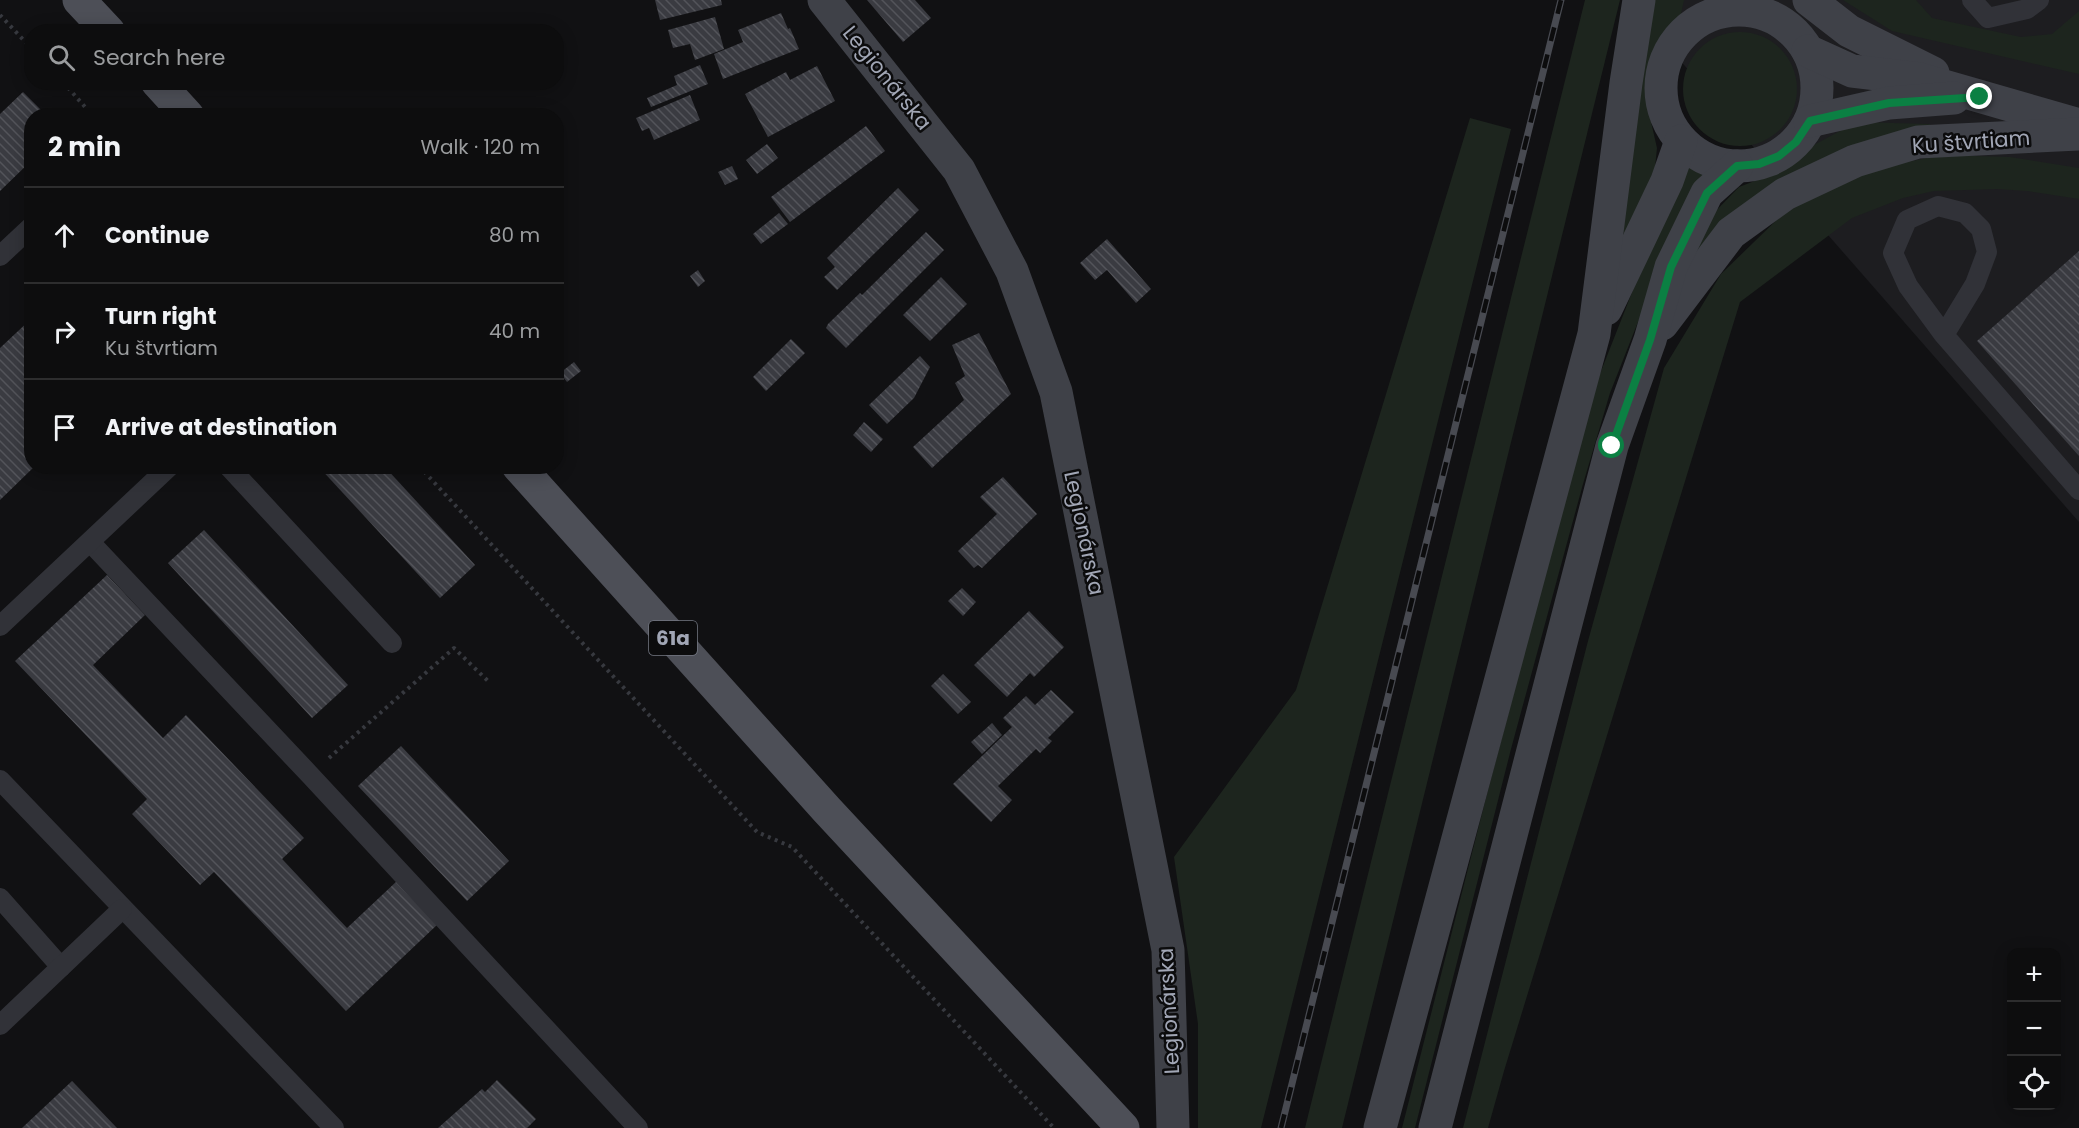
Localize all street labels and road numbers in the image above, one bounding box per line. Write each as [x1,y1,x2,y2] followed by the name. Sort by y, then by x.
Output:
[836,19,938,136] street label: Legionárska
[1911,123,2031,160] street label: Ku štvrtiam
[1057,468,1112,598] street label: Legionárska
[649,621,697,655] road number: 61a
[1151,947,1186,1075] street label: Legionárska

